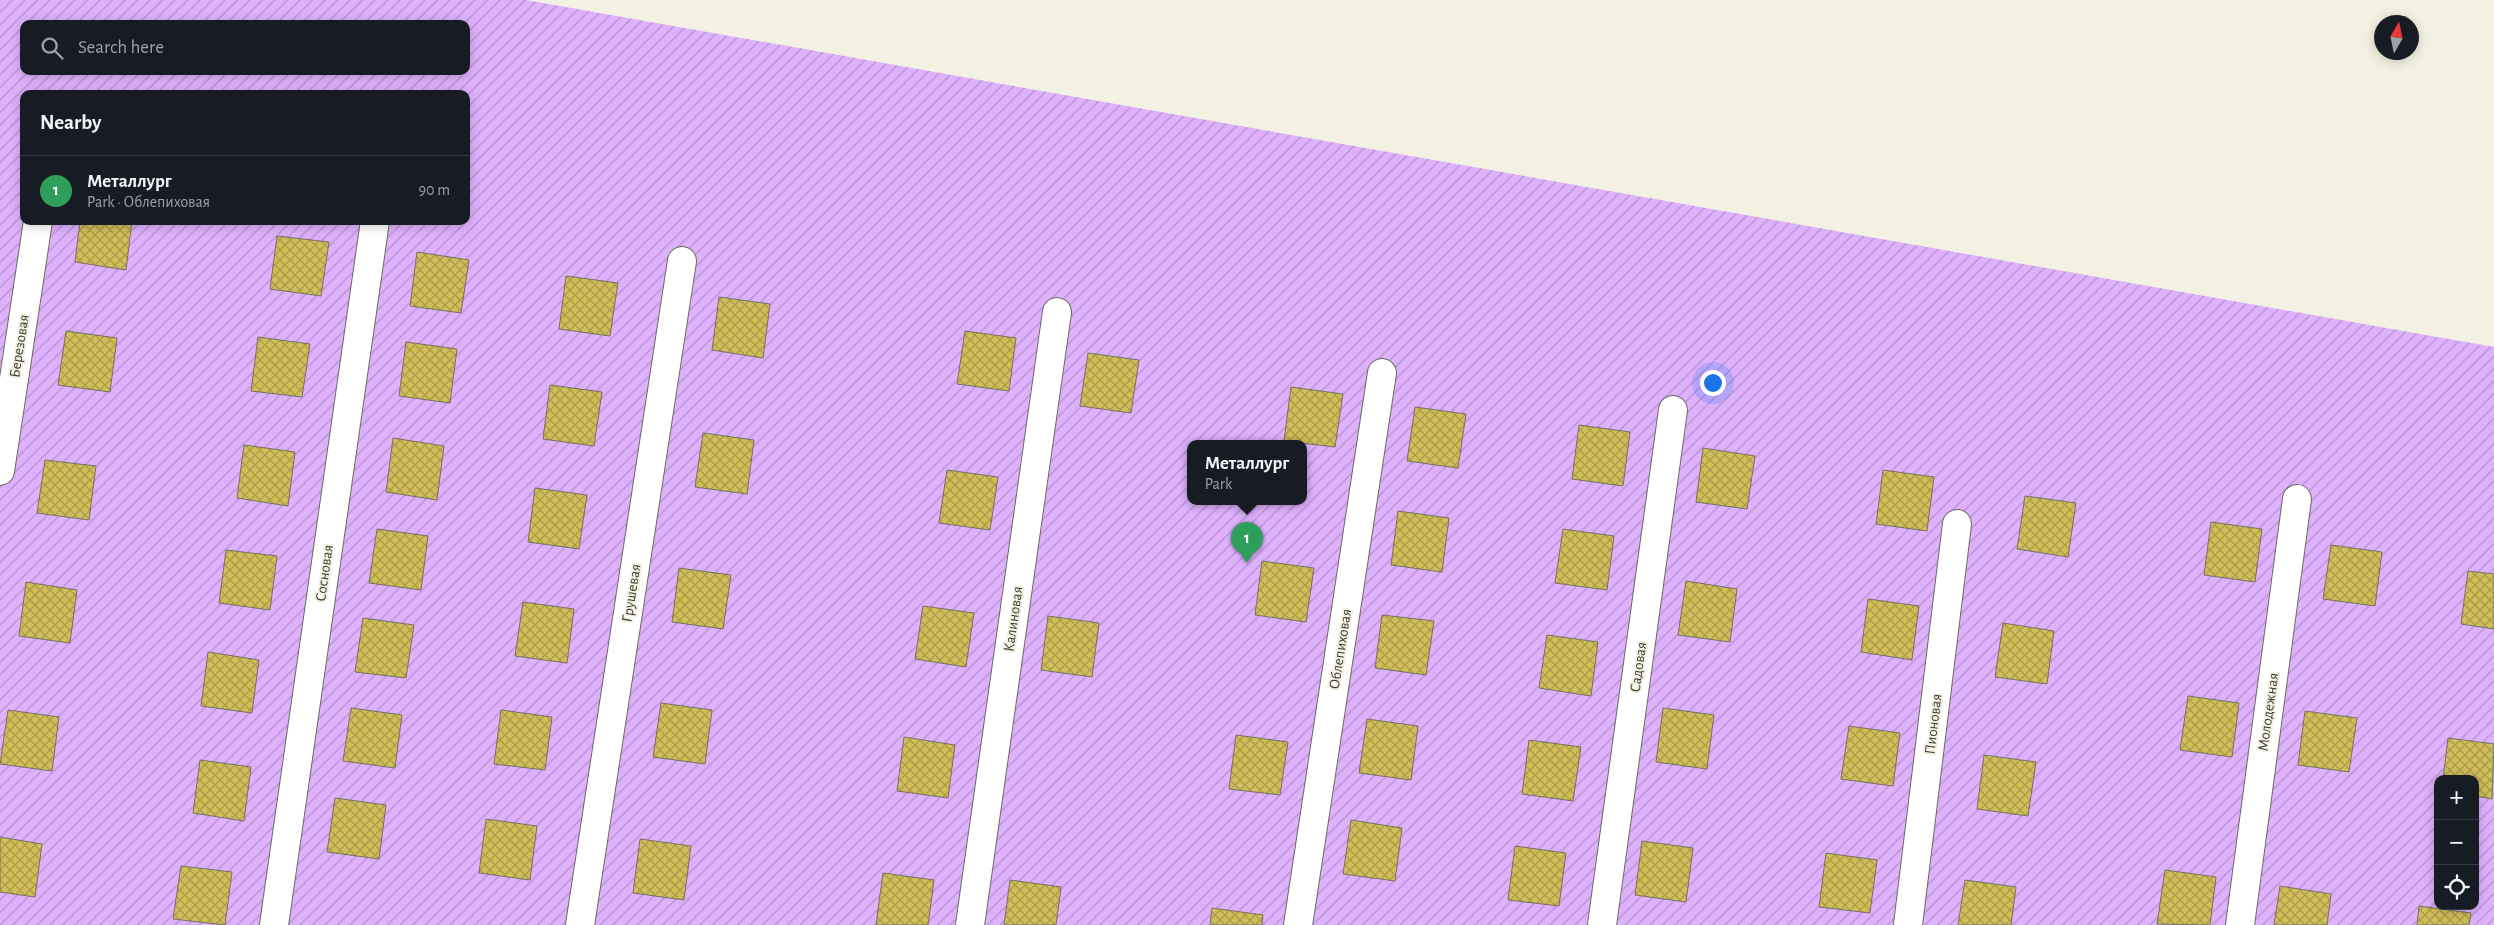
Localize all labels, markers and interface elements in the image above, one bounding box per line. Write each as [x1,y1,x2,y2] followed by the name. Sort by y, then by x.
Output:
[2374,15,2419,60] north arrow
[20,20,470,75] search box
[38,34,66,62] icon: search
[78,38,164,57] text: Search here
[40,112,101,133] text: Nearby
[87,172,172,191] text: Металлург
[53,182,59,198] text: 1
[419,182,450,198] text: 90 m
[87,194,210,210] text: Park · Облепиховая
[7,313,32,379] street label: Березовая
[1700,370,1726,396] your location
[1187,440,1307,505] popup
[1205,454,1289,473] text: Металлург
[1205,476,1232,492] text: Park
[1231,522,1263,563] pin: 1
[313,544,336,602] street label: Сосновая
[619,563,643,623] street label: Грушевая
[1001,585,1026,653] street label: Калиновая
[1327,608,1354,690] street label: Облепиховая
[1628,641,1649,693] street label: Садовая
[2256,672,2281,752] street label: Молодежная
[1922,693,1945,755] street label: Пионовая
[2434,775,2479,910] map controls
[2434,775,2479,820] button: +
[2434,820,2479,865] button: −
[2434,865,2479,910] button: locate

